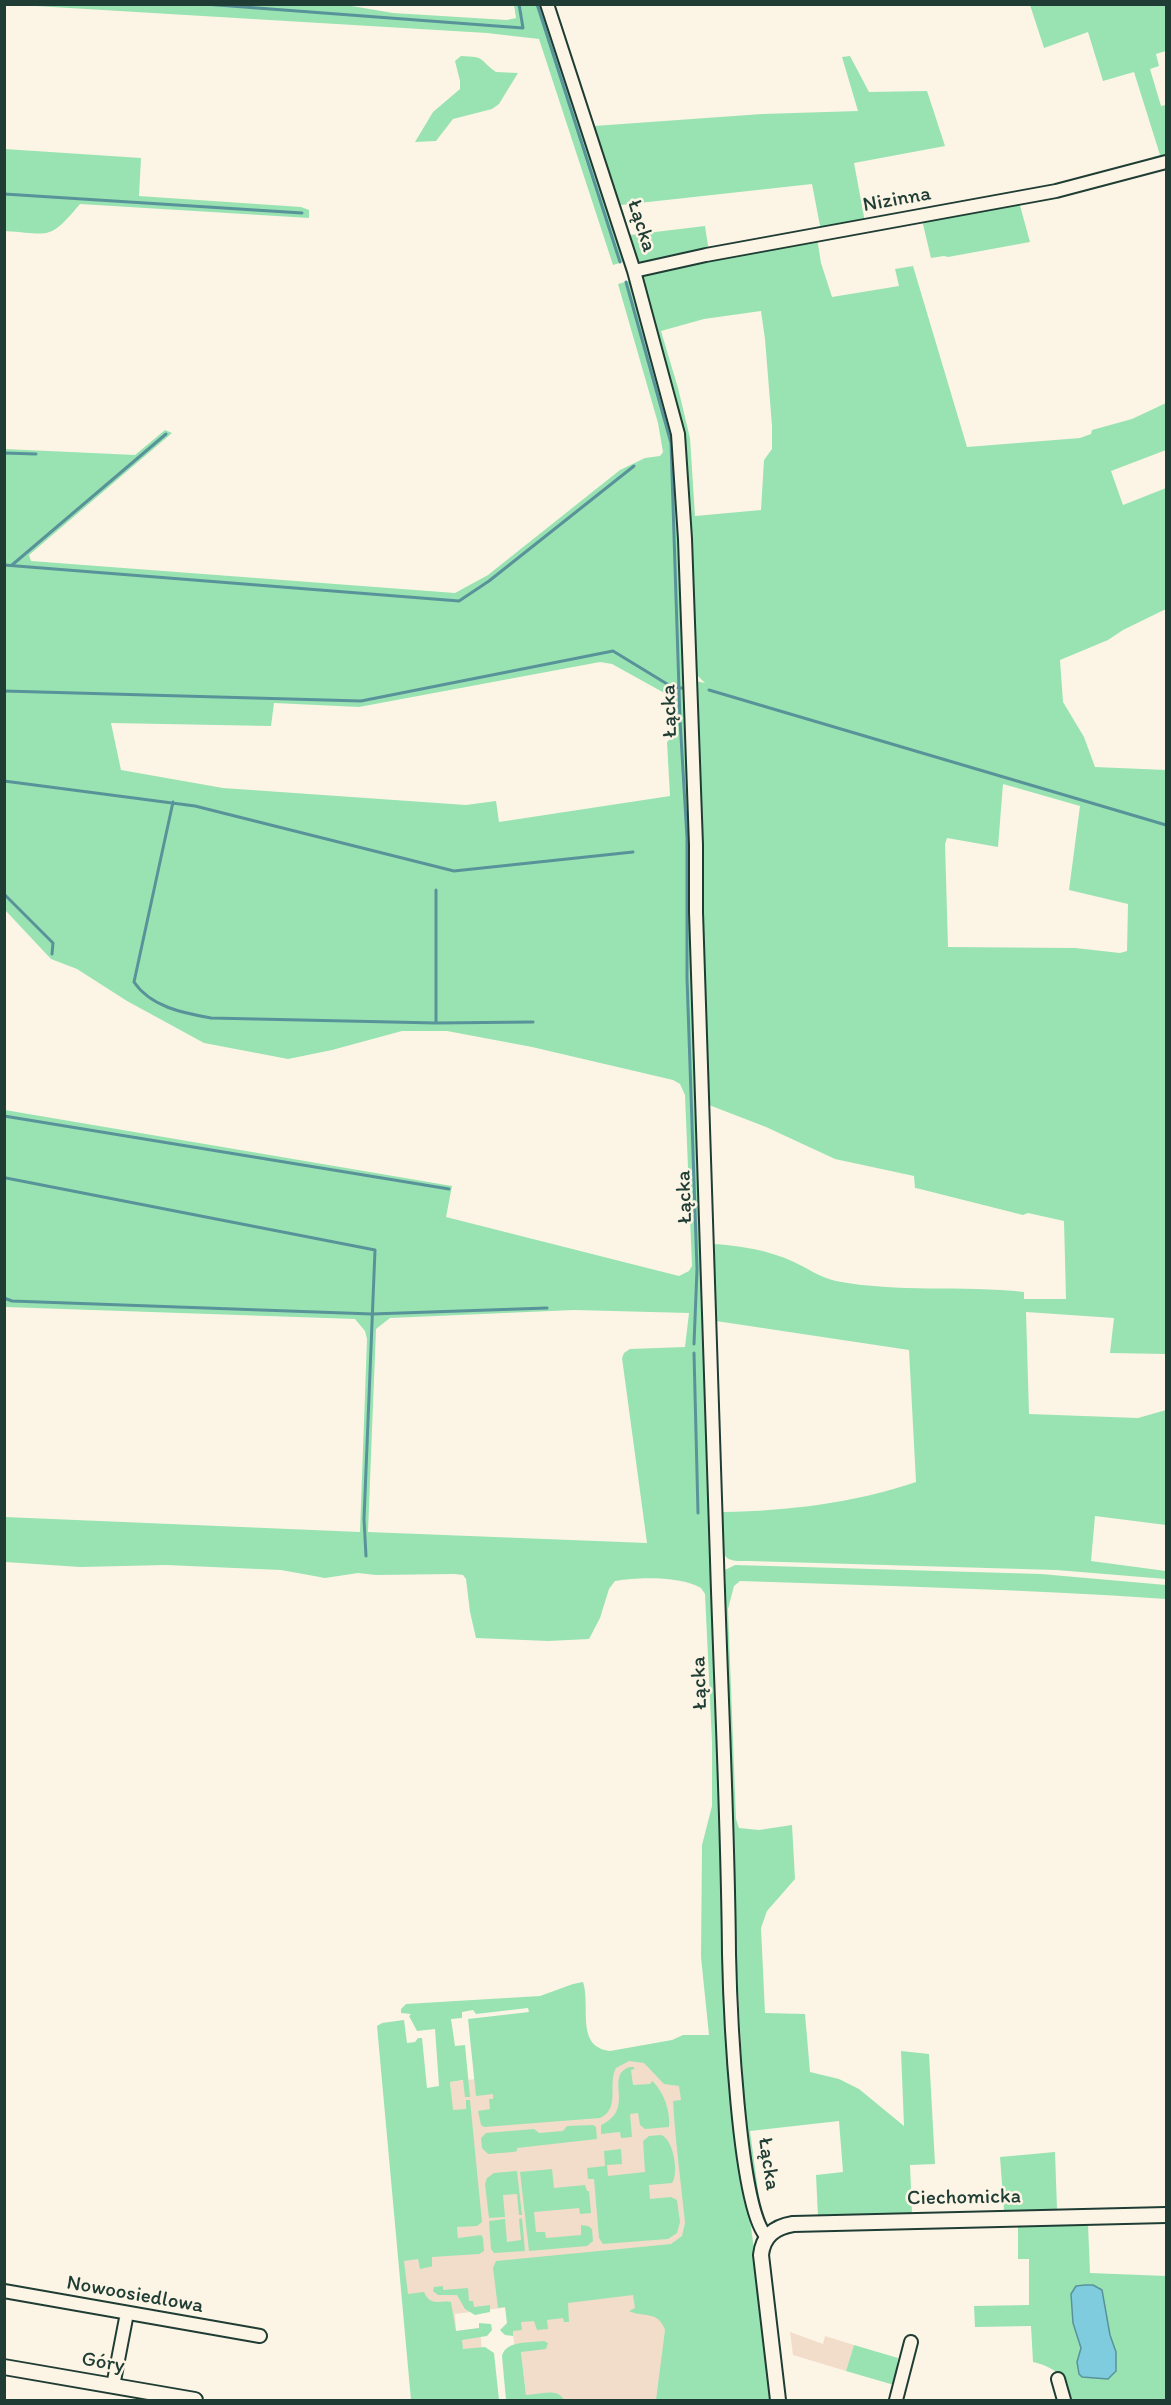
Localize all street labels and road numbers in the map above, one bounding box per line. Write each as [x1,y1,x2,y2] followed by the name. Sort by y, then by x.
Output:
[861,182,933,218] street label: Nizinna
[621,197,661,255] street label: Łącka
[656,684,684,738] street label: Łącka
[671,1170,699,1224] street label: Łącka
[686,1656,714,1710] street label: Łącka
[751,2136,785,2192] street label: Łącka
[907,2184,1021,2212] street label: Ciechomicka
[65,2271,205,2319] street label: Nowoosiedlowa
[79,2347,127,2379] street label: Góry

